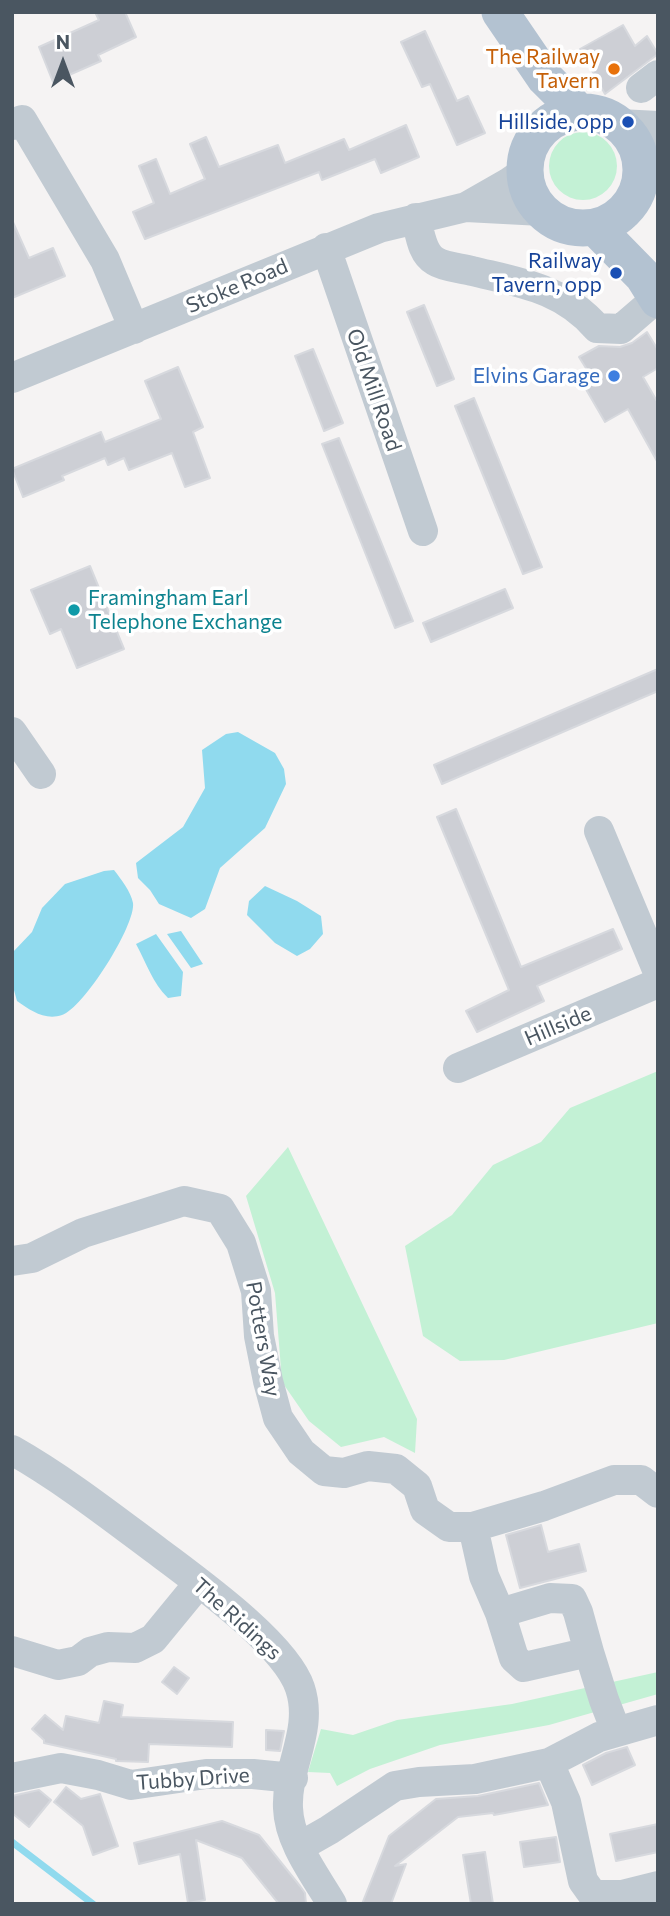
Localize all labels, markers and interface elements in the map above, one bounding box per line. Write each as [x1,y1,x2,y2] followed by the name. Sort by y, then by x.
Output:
[28,28,98,98] north arrow
[56,30,70,53] text: N
[485,44,600,94] place label: The Railway Tavern
[606,61,622,77] marker: The Railway Tavern
[498,109,614,135] place label: Hillside, opp
[620,114,636,130] marker: Hillside, opp
[491,248,602,298] place label: Railway Tavern, opp
[182,253,292,319] street label: Stoke Road
[608,265,624,281] marker: Railway Tavern, opp
[341,325,407,455] street label: Old Mill Road
[473,363,600,389] place label: Elvins Garage
[606,368,622,384] marker: Elvins Garage
[88,585,282,635] place label: Framingham Earl Telephone Exchange
[66,602,82,618] marker: Framingham Earl Telephone Exchange
[521,1001,595,1051] street label: Hillside
[240,1279,286,1399] street label: Potters Way
[187,1573,287,1665] street label: The Ridings
[135,1762,251,1796] street label: Tubby Drive

